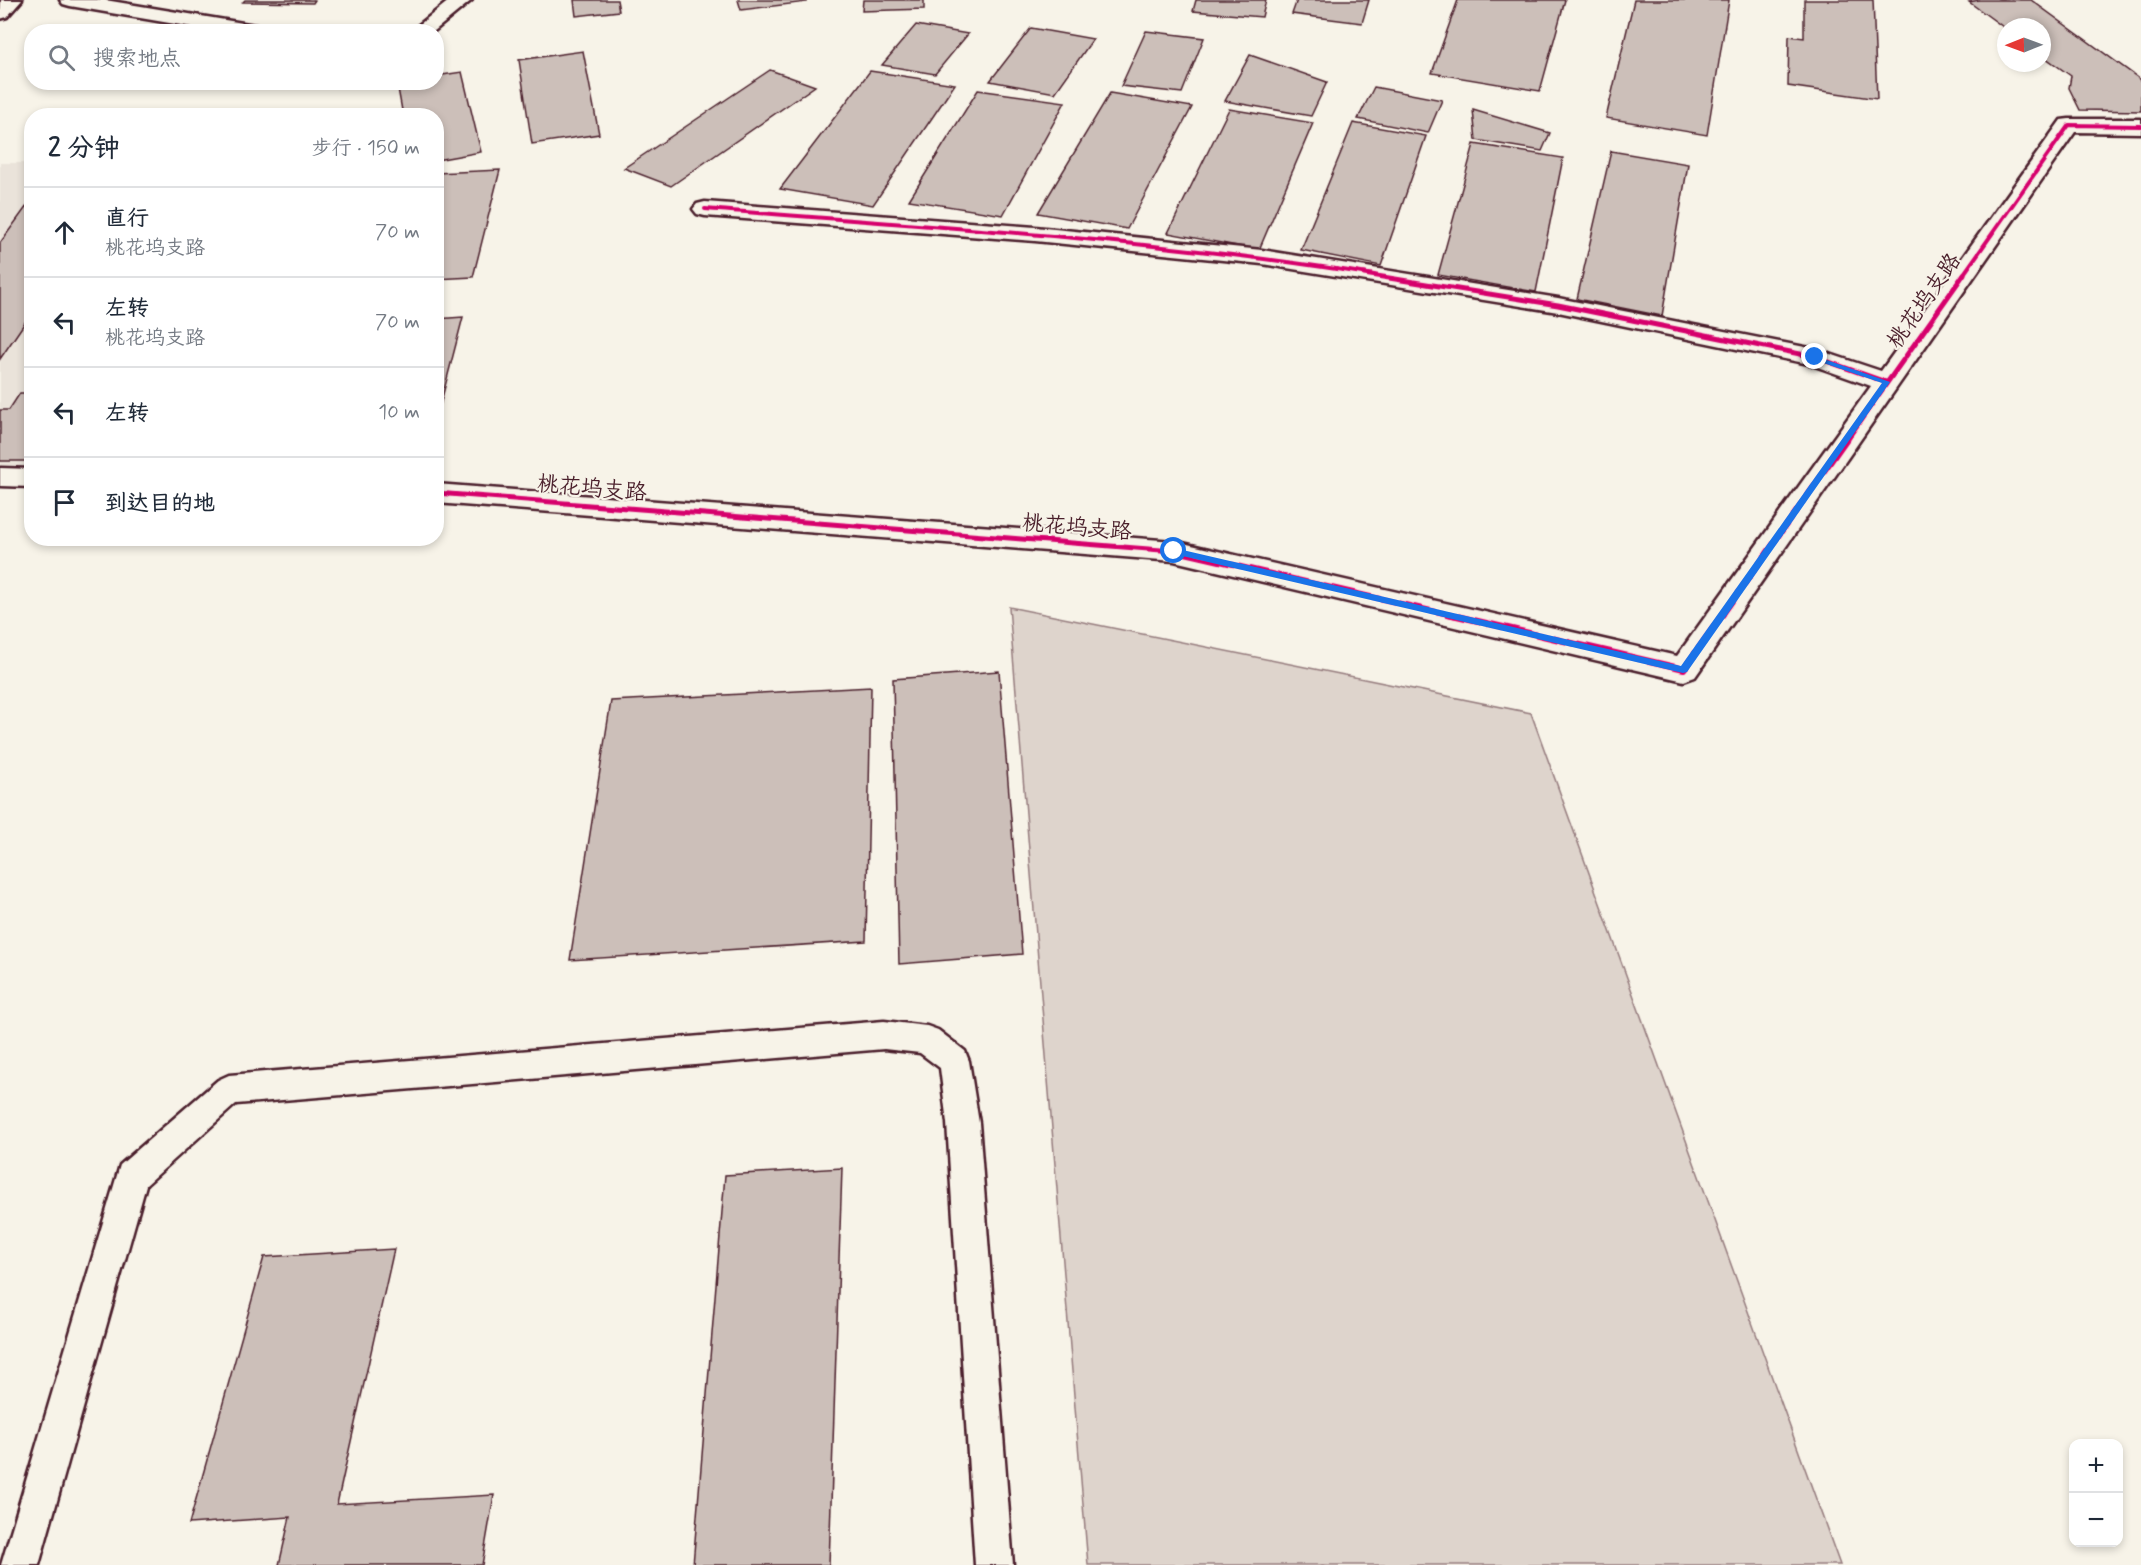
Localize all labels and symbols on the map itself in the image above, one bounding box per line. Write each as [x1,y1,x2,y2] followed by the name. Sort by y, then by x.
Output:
[1997,18,2051,72] north arrow
[1882,248,1968,354] street label: 桃花坞支路
[1801,343,1827,369] route end
[536,470,648,508] street label: 桃花坞支路
[1021,509,1133,547] street label: 桃花坞支路
[1160,537,1186,563] route start

